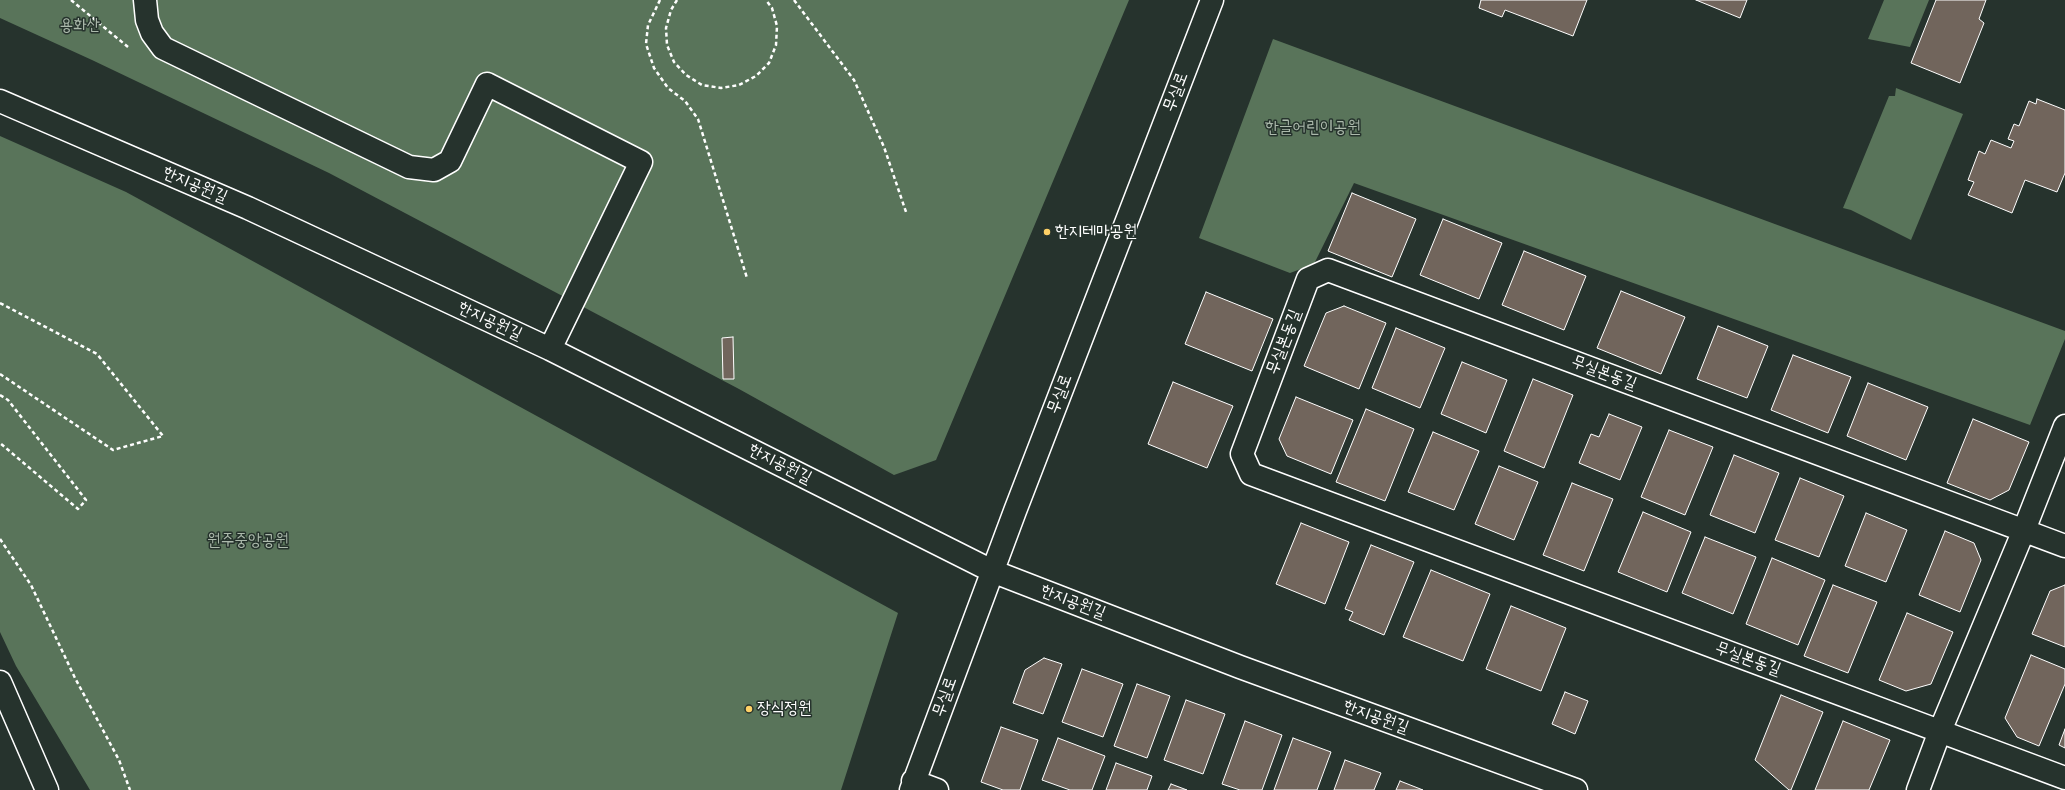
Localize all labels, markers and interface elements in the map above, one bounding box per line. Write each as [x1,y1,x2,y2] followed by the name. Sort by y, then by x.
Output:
[59,16,101,36] park label: 용화산
[1159,69,1193,115] street label: 무실로
[1265,118,1361,138] park label: 한글어린이공원
[160,162,230,208] street label: 한지공원길
[1055,222,1137,242] place label: 한지테마공원
[1042,227,1052,237] marker: 한지테마공원
[455,297,525,345] street label: 한지공원길
[1262,306,1306,378] street label: 무실본동길
[1568,351,1640,395] street label: 무실본동길
[1043,371,1077,417] street label: 무실로
[745,439,815,489] street label: 한지공원길
[207,531,289,551] park label: 원주중앙공원
[1037,580,1109,624] street label: 한지공원길
[1712,638,1784,680] street label: 무실본동길
[928,674,962,720] street label: 무실로
[1340,696,1412,738] street label: 한지공원길
[757,699,812,719] place label: 장식정원
[744,704,754,714] marker: 장식정원

